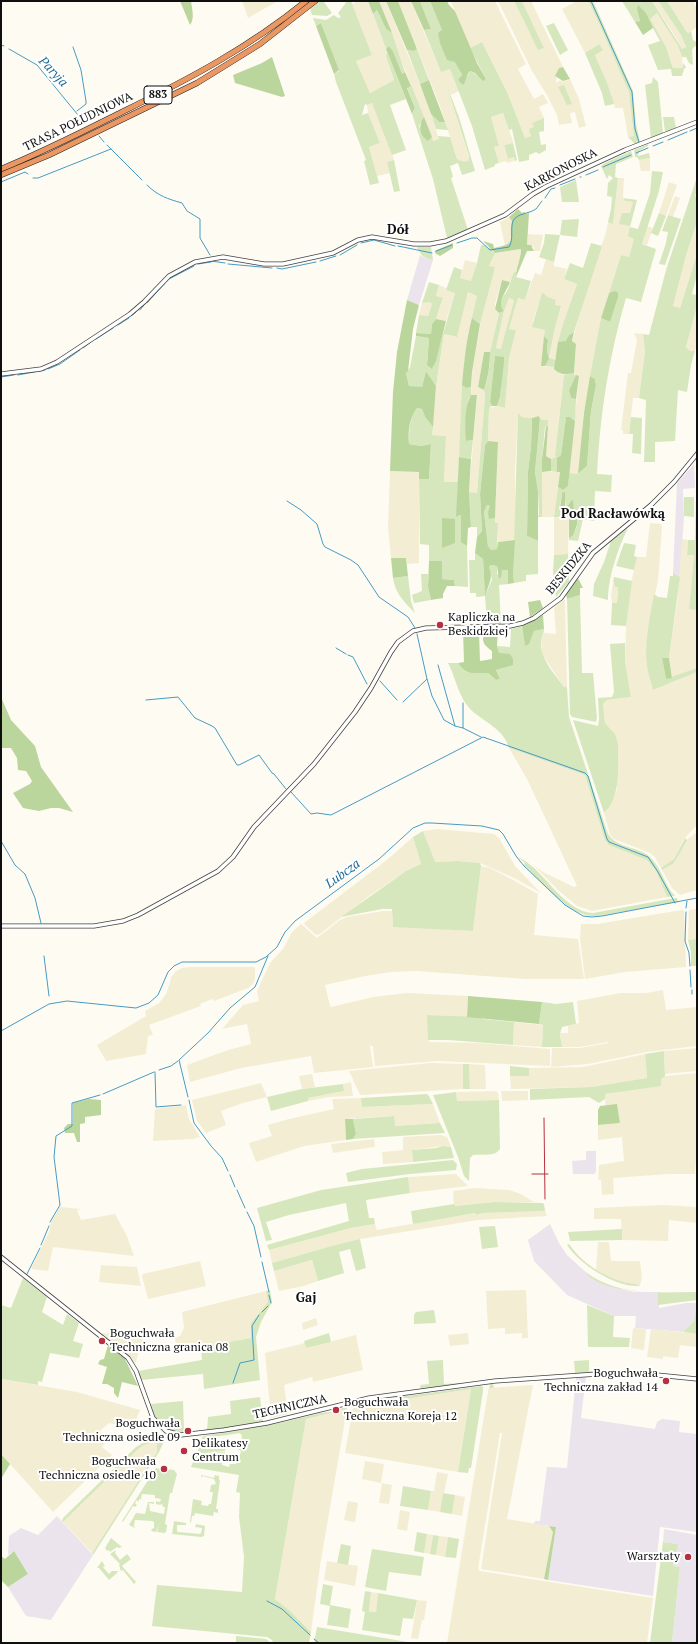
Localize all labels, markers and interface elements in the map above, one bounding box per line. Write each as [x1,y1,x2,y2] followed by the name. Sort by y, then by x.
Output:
[35,54,71,90] water label: Paryja
[144,86,172,104] road number: 883
[21,89,135,155] street label: TRASA POŁUDNIOWA
[522,146,600,194] street label: KARKONOSKA
[387,222,409,238] district label: Dół
[561,506,665,522] district label: Pod Racławówką
[543,539,595,597] street label: BESKIDZKA
[448,611,515,639] place label: Kapliczka na Beskidzkiej
[435,620,445,630] marker: Kapliczka na Beskidzkiej
[323,856,363,892] water label: Lubcza
[296,1290,316,1306] district label: Gaj
[110,1327,228,1355] place label: Boguchwała Techniczna granica 08
[97,1336,107,1346] marker: Boguchwała Techniczna granica 08
[544,1367,658,1395] place label: Boguchwała Techniczna zakład 14
[661,1376,671,1386] marker: Boguchwała Techniczna zakład 14
[252,1391,328,1423] street label: TECHNICZNA
[344,1396,457,1424] place label: Boguchwała Techniczna Koreja 12
[331,1405,341,1415] marker: Boguchwała Techniczna Koreja 12
[63,1417,180,1445] place label: Boguchwała Techniczna osiedle 09
[183,1426,193,1436] marker: Boguchwała Techniczna osiedle 09
[192,1437,248,1465] place label: Delikatesy Centrum
[179,1446,189,1456] marker: Delikatesy Centrum
[39,1455,156,1483] place label: Boguchwała Techniczna osiedle 10
[159,1464,169,1474] marker: Boguchwała Techniczna osiedle 10
[627,1550,680,1564] place label: Warsztaty
[683,1552,693,1562] marker: Warsztaty

